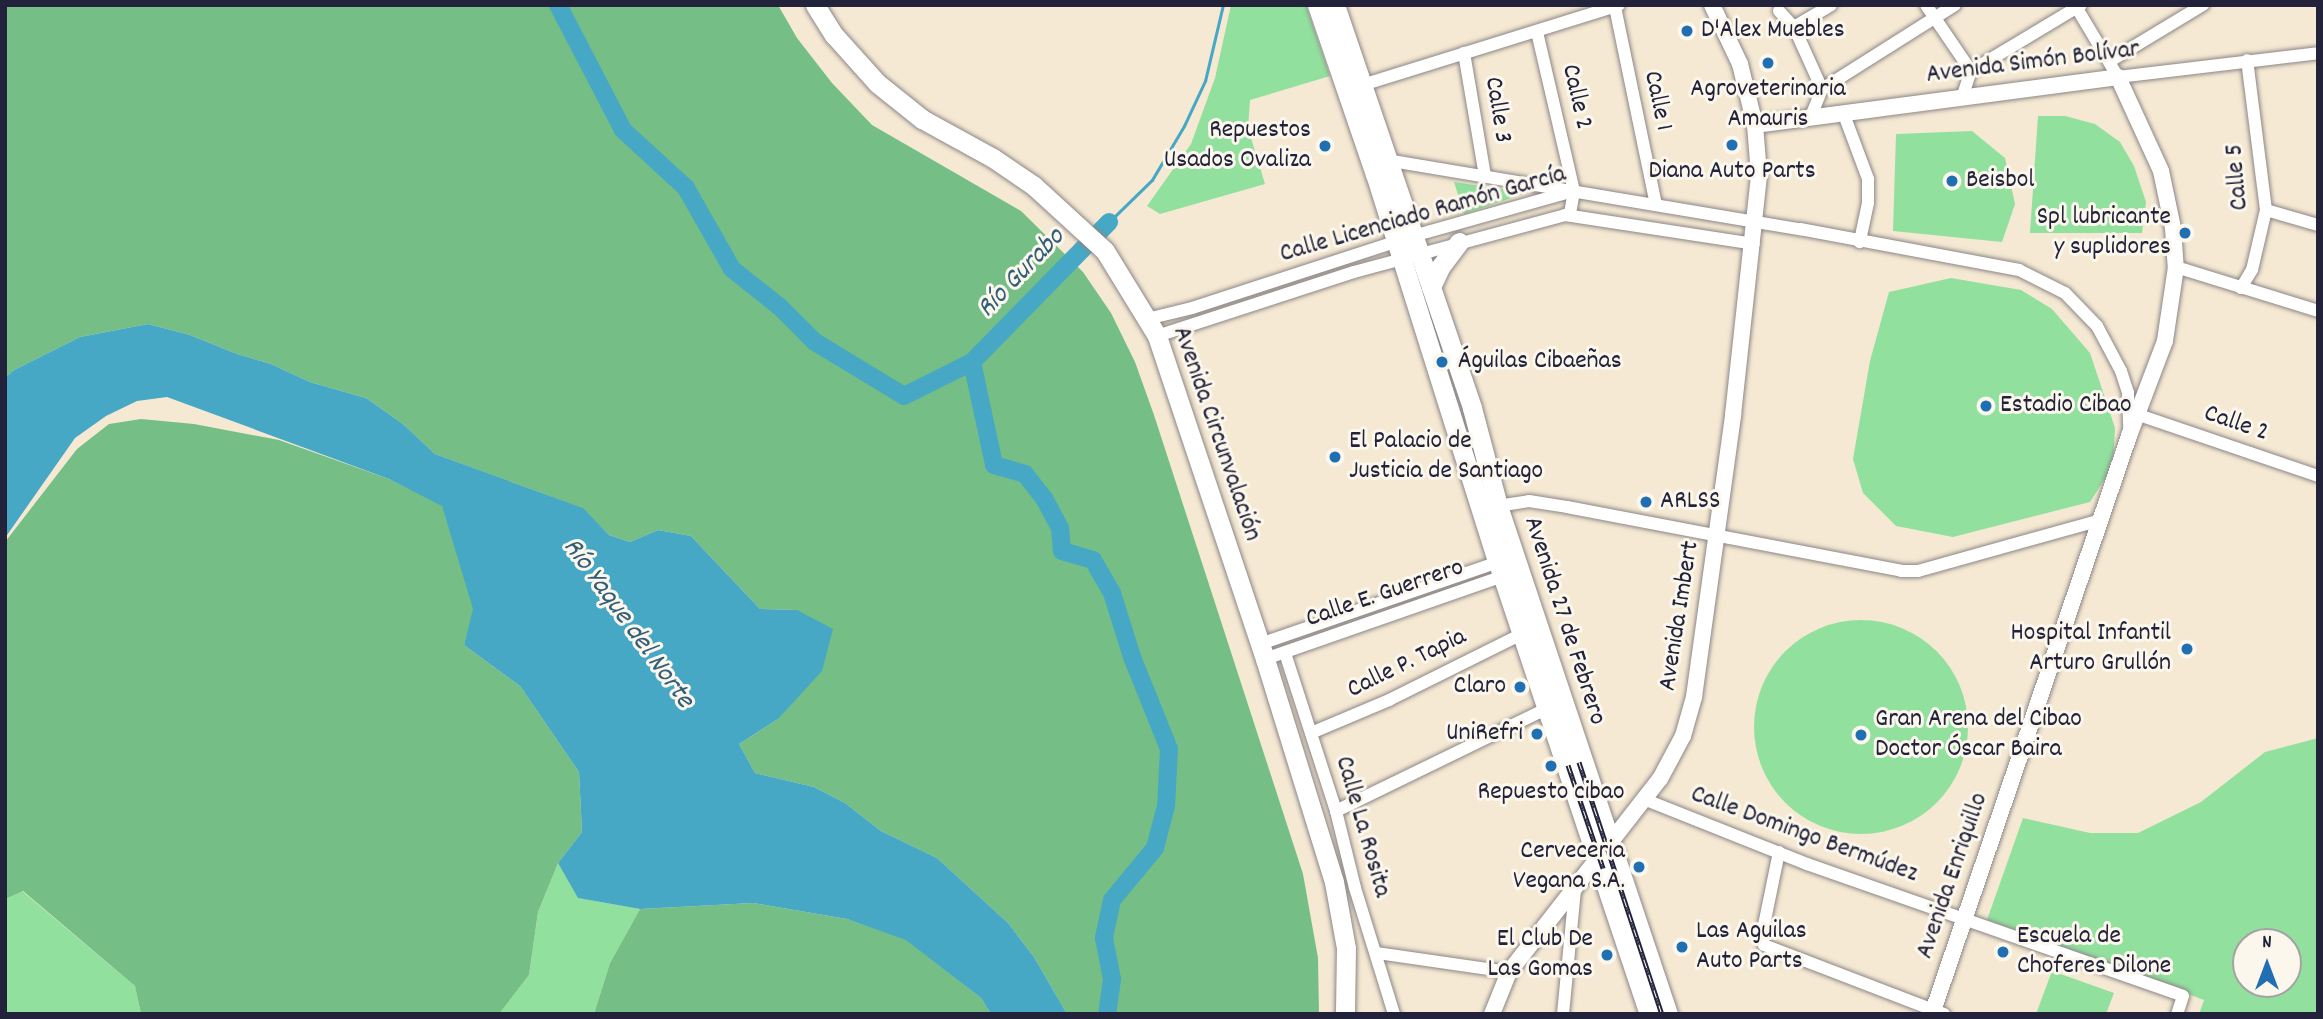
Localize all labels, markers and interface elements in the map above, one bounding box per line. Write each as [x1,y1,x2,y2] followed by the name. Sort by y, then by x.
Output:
[1701,15,1845,47] place label: D'Alex Muebles
[1679,23,1695,39] marker: D'Alex Muebles
[1925,34,2141,92] street label: Avenida Simón Bolívar
[1760,55,1776,71] marker: Agroveterinaria Amauris
[1553,61,1599,133] street label: Calle 2
[1635,68,1679,134] street label: Calle 1
[1690,74,1846,136] place label: Agroveterinaria Amauris
[1476,75,1518,145] street label: Calle 3
[1164,115,1311,176] place label: Repuestos Usados Ovaliza
[1724,137,1740,153] marker: Diana Auto Parts
[1317,138,1333,154] marker: Repuestos Usados Ovaliza
[2220,142,2256,212] street label: Calle 5
[1648,156,1816,188] place label: Diana Auto Parts
[1276,159,1570,271] street label: Calle Licenciado Ramón García
[1966,165,2034,197] place label: Beisbol
[1944,173,1960,189] marker: Beisbol
[2037,202,2171,264] place label: Spl lubricante y suplidores
[971,222,1073,326] water label: Río Gurabo
[2177,225,2193,241] marker: Spl lubricante y suplidores
[1165,323,1267,545] street label: Avenida Circunvalación
[1458,346,1622,378] place label: Águilas Cibaeñas
[1432,352,1452,372] marker: Águilas Cibaeñas
[2000,390,2132,422] place label: Estadio Cibao
[1978,398,1994,414] marker: Estadio Cibao
[2200,398,2272,450] street label: Calle 2
[1349,426,1543,488] place label: El Palacio de Justicia de Santiago
[1327,449,1343,465] marker: El Palacio de Justicia de Santiago
[1660,486,1720,518] place label: ARLSS
[1638,494,1654,510] marker: ARLSS
[1516,513,1612,729] street label: Avenida 27 de Febrero
[554,532,700,716] water label: Río Yaque del Norte
[1653,539,1707,693] street label: Avenida Imbert
[1302,552,1468,636] street label: Calle E. Guerrero
[2011,618,2171,680] place label: Hospital Infantil Arturo Grullón
[1342,622,1472,706] street label: Calle P. Tapia
[2177,639,2197,659] marker: Hospital Infantil Arturo Grullón
[1454,671,1506,703] place label: Claro
[1512,679,1528,695] marker: Claro
[1875,704,2082,766] place label: Gran Arena del Cibao Doctor Óscar Baira
[1446,718,1523,750] place label: UniRefri
[1529,726,1545,742] marker: UniRefri
[1853,727,1869,743] marker: Gran Arena del Cibao Doctor Óscar Baira
[1327,753,1397,901] street label: Calle La Rosita
[1543,758,1559,774] marker: Repuesto cibao
[1477,777,1625,809] place label: Repuesto cibao
[1686,779,1922,891] street label: Calle Domingo Bermúdez
[1910,789,1996,963] street label: Avenida Enriquillo
[1513,836,1625,898] place label: Cerveceria Vegana S.A.
[1631,859,1647,875] marker: Cerveceria Vegana S.A.
[1696,916,1807,978] place label: Las Aguilas Auto Parts
[2017,921,2171,982] place label: Escuela de Choferes Dilone
[1488,924,1593,986] place label: El Club De Las Gomas
[2232,928,2302,998] north arrow
[2262,930,2272,957] text: N
[1674,939,1690,955] marker: Las Aguilas Auto Parts
[1995,944,2011,960] marker: Escuela de Choferes Dilone
[1599,947,1615,963] marker: El Club De Las Gomas

